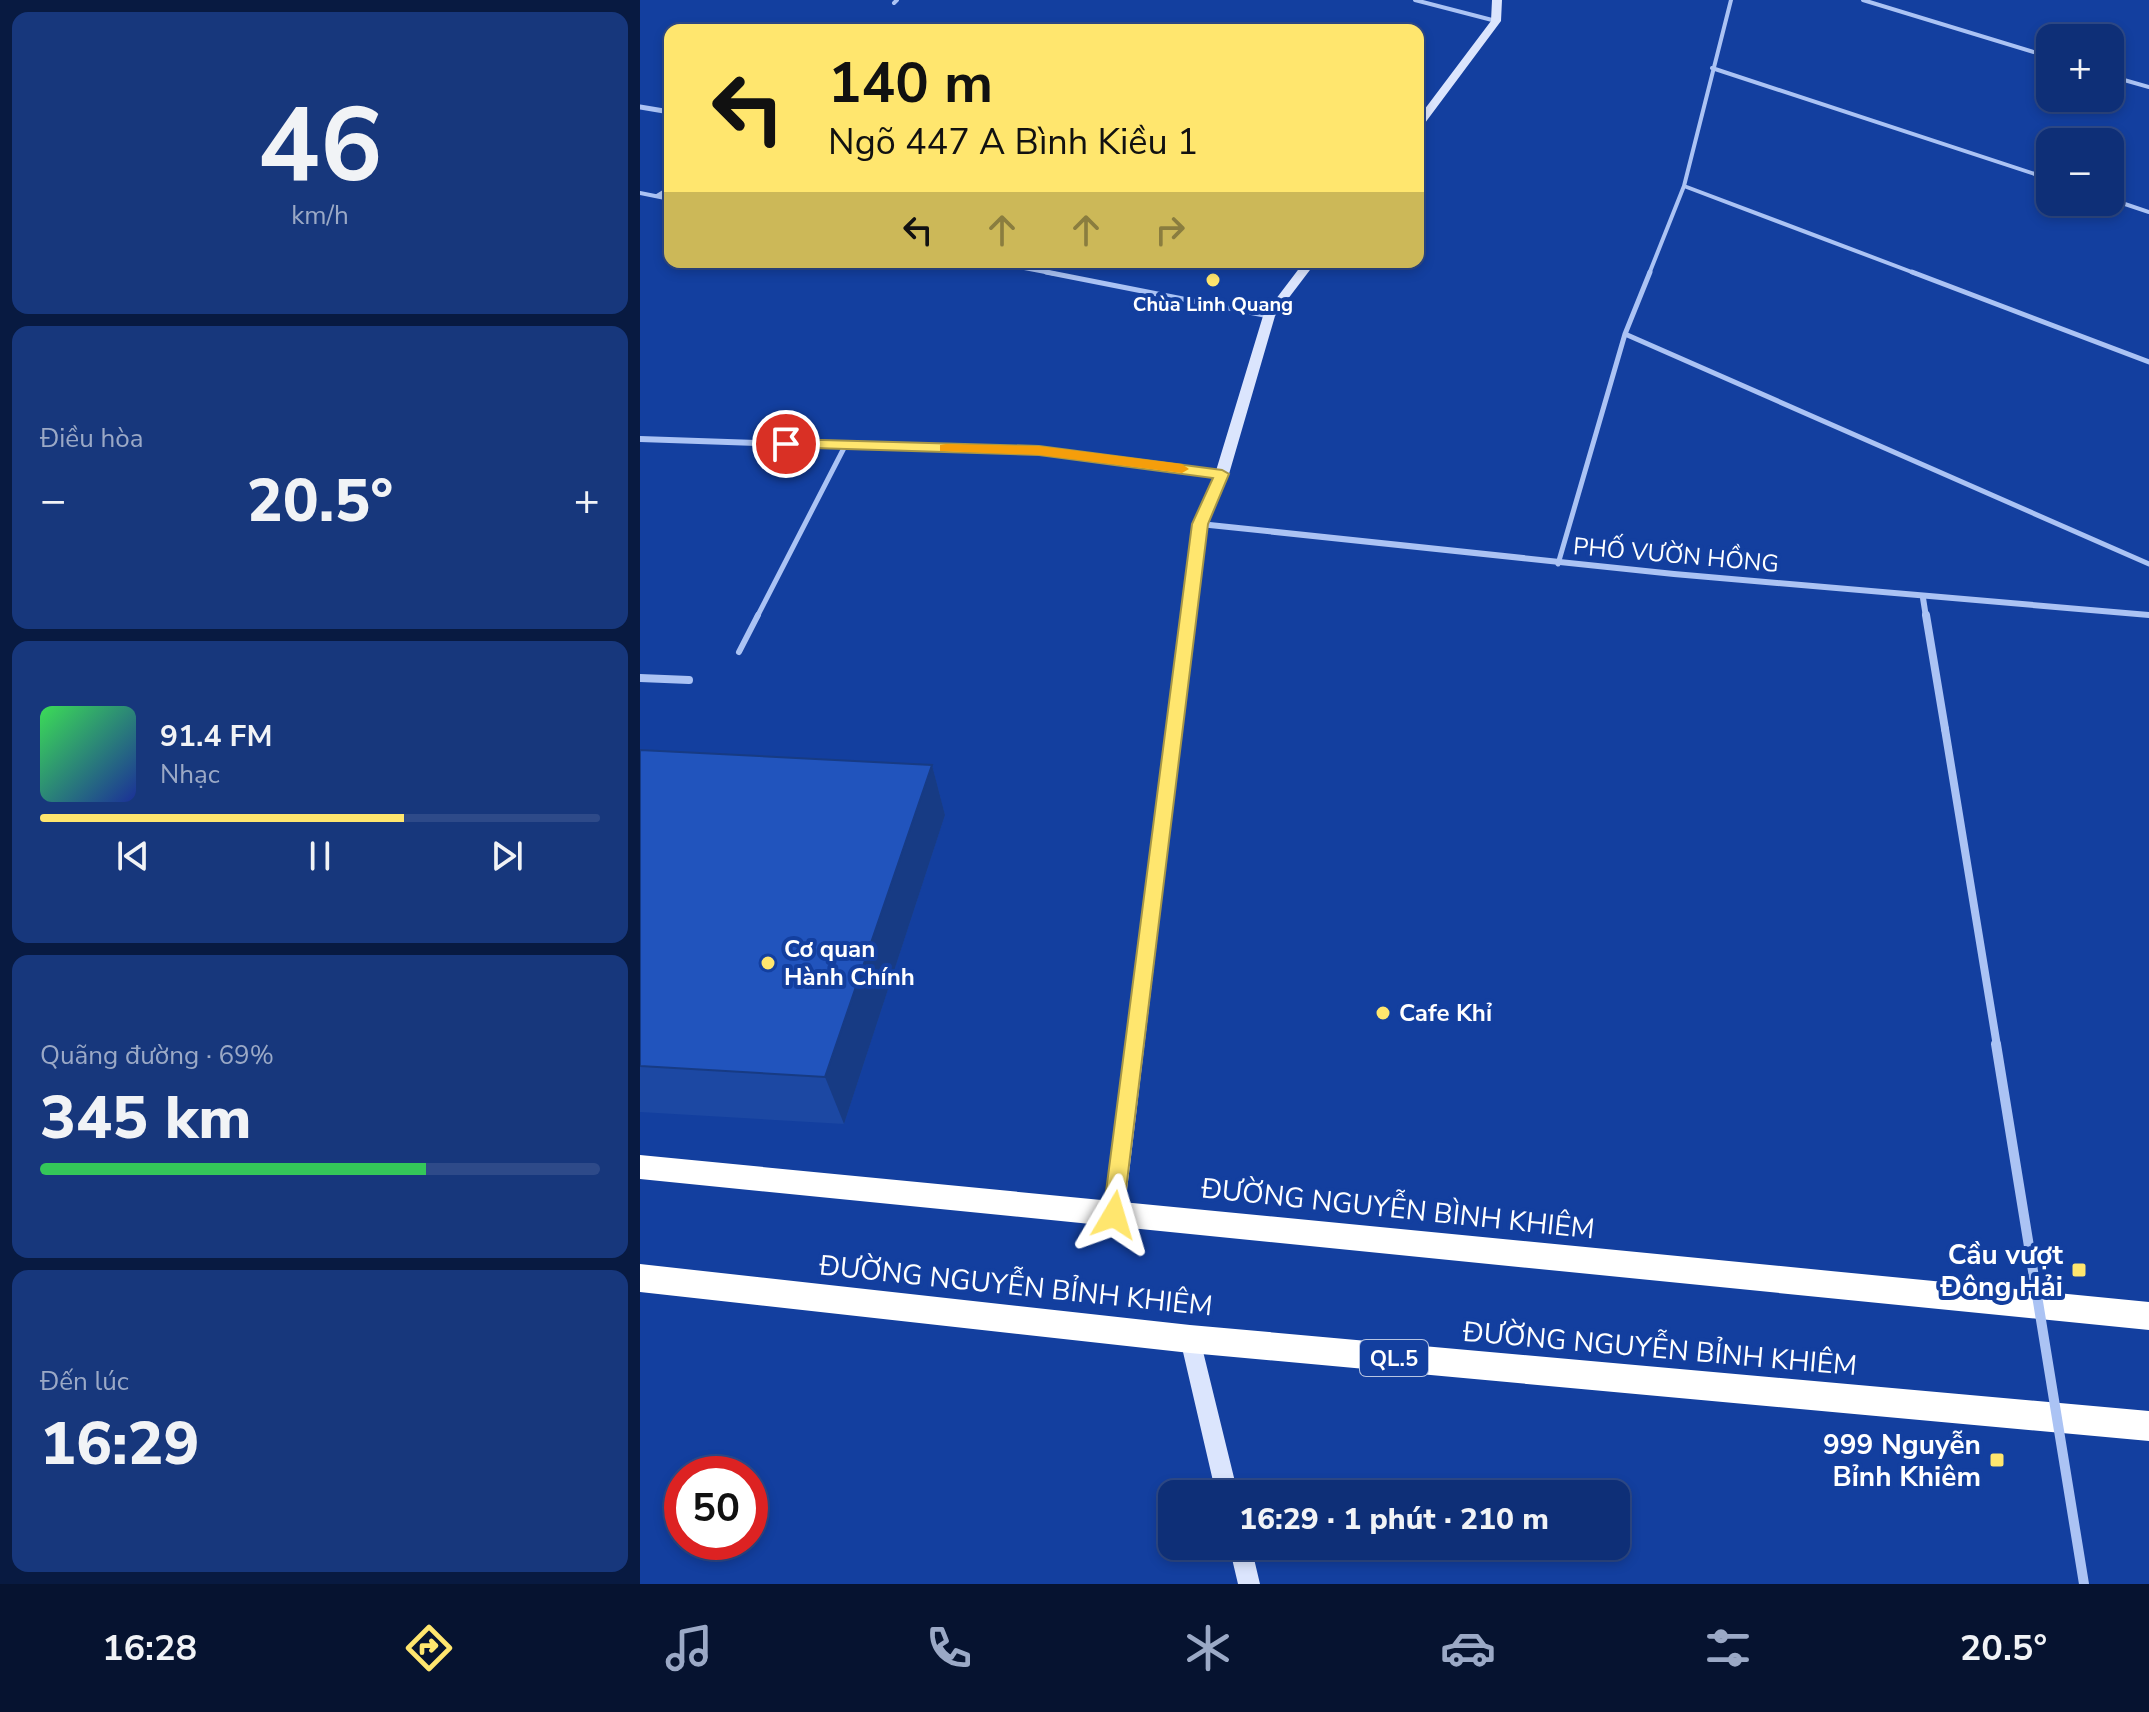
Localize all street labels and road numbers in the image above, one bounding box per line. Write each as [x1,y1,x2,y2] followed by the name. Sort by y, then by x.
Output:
[1572,529,1780,580] street label: PHỐ VƯỜN HỒNG
[1198,1168,1597,1249] street label: ĐƯỜNG NGUYỄN BÌNH KHIÊM
[816,1245,1215,1326] street label: ĐƯỜNG NGUYỄN BỈNH KHIÊM
[1460,1312,1859,1385] street label: ĐƯỜNG NGUYỄN BỈNH KHIÊM
[1360,1340,1428,1376] road number: QL.5

